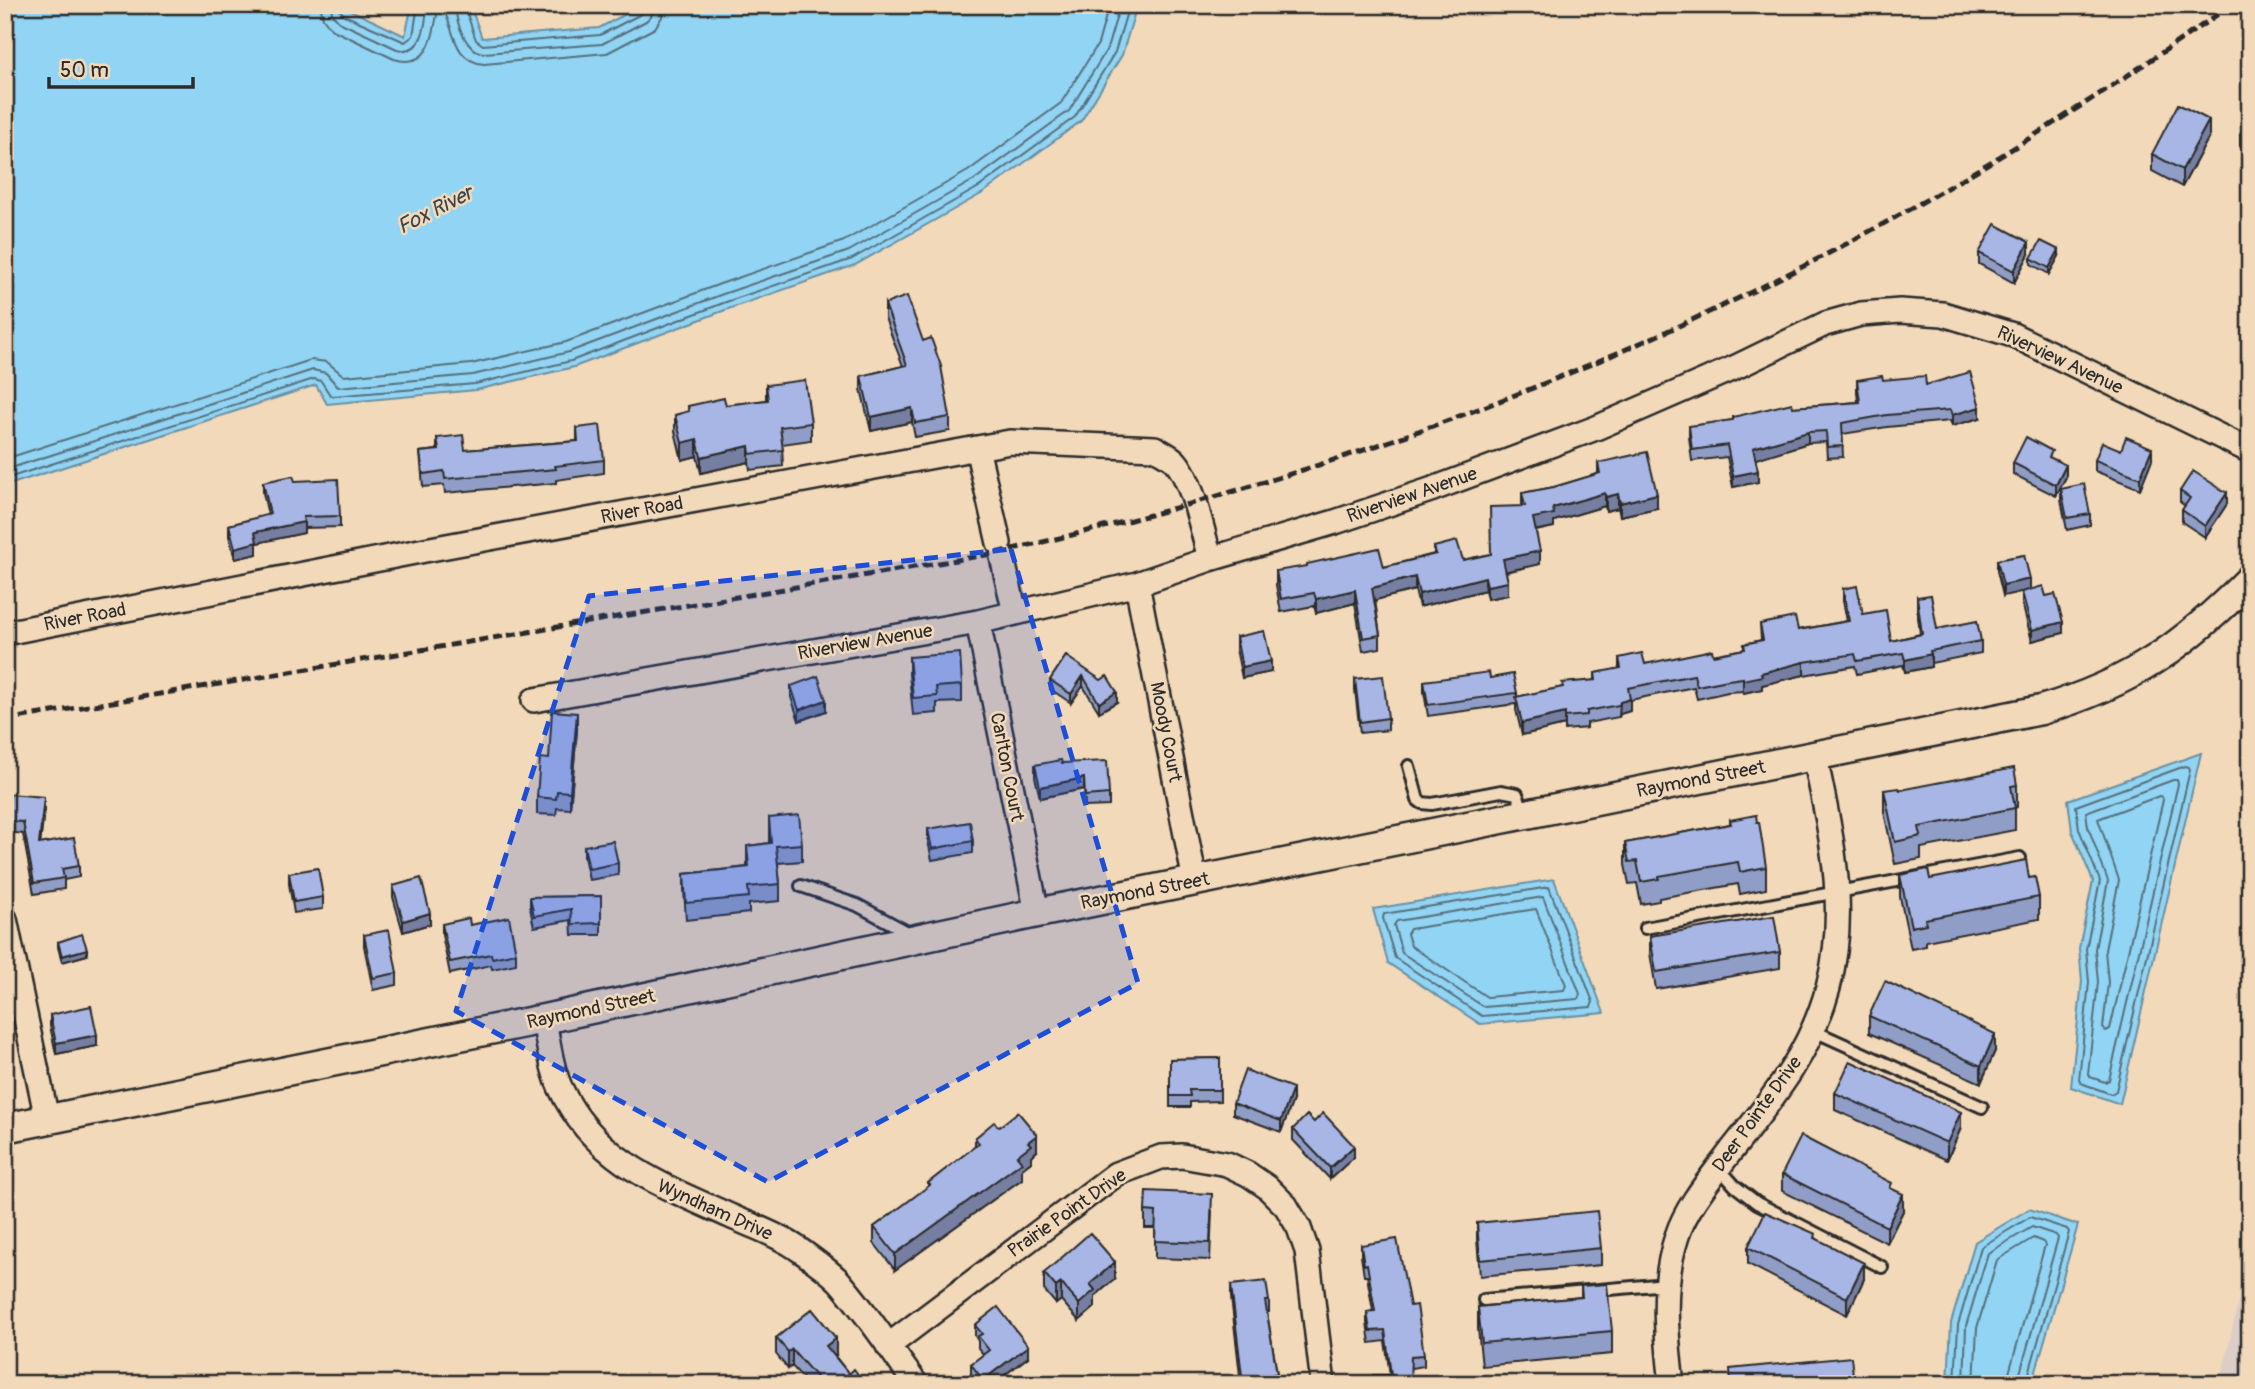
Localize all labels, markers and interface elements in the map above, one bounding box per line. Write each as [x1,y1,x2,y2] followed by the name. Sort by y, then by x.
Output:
[49,46,192,90] scale bar
[60,57,109,84] text: 50 m
[393,178,480,241] water label: Fox River
[1993,320,2127,400] street label: Riverview Avenue
[1344,461,1481,529] street label: Riverview Avenue
[599,491,685,529] street label: River Road
[42,597,128,637] street label: River Road
[796,618,935,666] street label: Riverview Avenue
[1145,680,1188,784] street label: Moody Court
[985,711,1029,824] street label: Carlton Court
[1635,755,1768,803] street label: Raymond Street
[1079,867,1212,915] street label: Raymond Street
[525,984,658,1034] street label: Raymond Street
[1707,1051,1808,1177] street label: Deer Pointe Drive
[1003,1163,1132,1263] street label: Prairie Point Drive
[654,1174,777,1246] street label: Wyndham Drive

